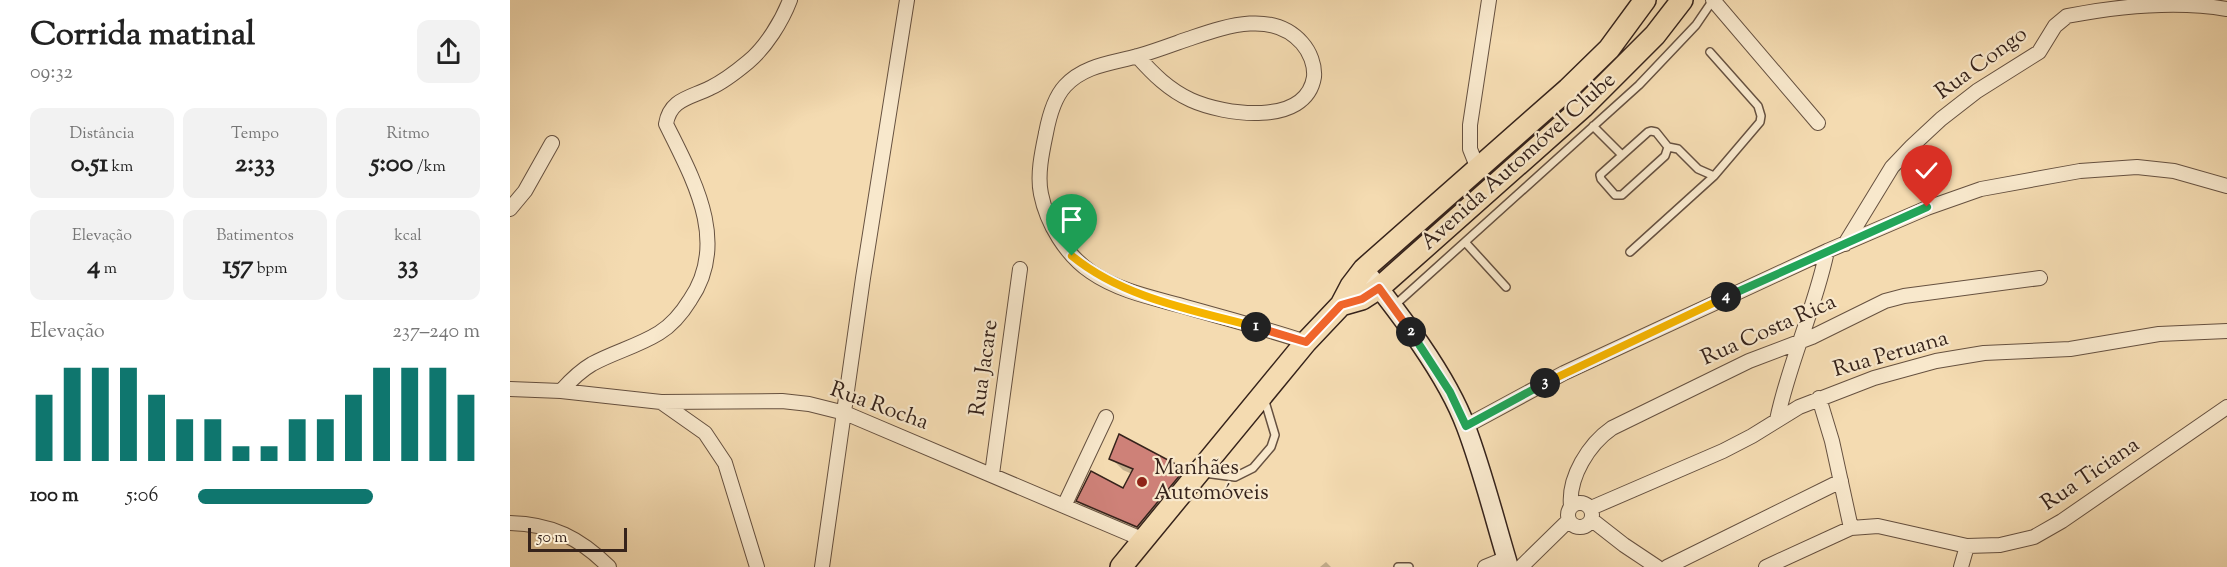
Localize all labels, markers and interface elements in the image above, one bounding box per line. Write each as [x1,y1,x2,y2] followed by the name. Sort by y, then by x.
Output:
[30,12,255,60] text: Corrida matinal
[417,20,480,83] button: share
[1929,20,2035,108] street label: Rua Congo
[30,59,73,88] text: 09:32
[1414,65,1624,259] street label: Avenida Automóvel Clube
[70,123,134,146] text: Distância
[231,123,279,146] text: Tempo
[386,123,430,146] text: Ritmo
[1901,145,1952,207] pin
[71,146,108,183] text: 0.51
[235,146,275,183] text: 2:33
[370,146,413,183] text: 5:00
[1910,154,1943,187] icon: check
[108,156,133,179] text: km
[413,156,446,179] text: /km
[1046,194,1097,256] pin
[1055,203,1088,236] icon: arrive
[72,225,132,248] text: Elevação
[216,225,294,248] text: Batimentos
[394,225,422,248] text: kcal
[87,248,100,285] text: 4
[223,248,253,285] text: 157
[397,248,419,285] text: 33
[100,258,117,281] text: m
[253,258,287,281] text: bpm
[1711,282,1741,312] pin: 4
[1722,285,1730,308] text: 4
[1696,287,1842,375] street label: Rua Costa Rica
[1241,312,1271,342] pin: 1
[1253,315,1259,338] text: 1
[1396,317,1426,347] pin: 2
[30,318,105,347] text: Elevação
[392,318,480,347] text: 237–240 m
[962,318,1008,418] street label: Rua Jacare
[1407,320,1415,343] text: 2
[1830,323,1952,387] street label: Rua Peruana
[1530,368,1560,398] pin: 3
[1542,371,1548,394] text: 3
[825,374,933,440] street label: Rua Rocha
[2035,430,2147,520] street label: Rua Ticiana
[1154,453,1269,510] place label: Manhães Automóveis
[1135,475,1149,489] marker: Manhães Automóveis
[30,482,79,511] text: 100 m
[126,482,158,511] text: 5:06
[528,525,627,552] scale bar
[537,527,568,550] text: 50 m

